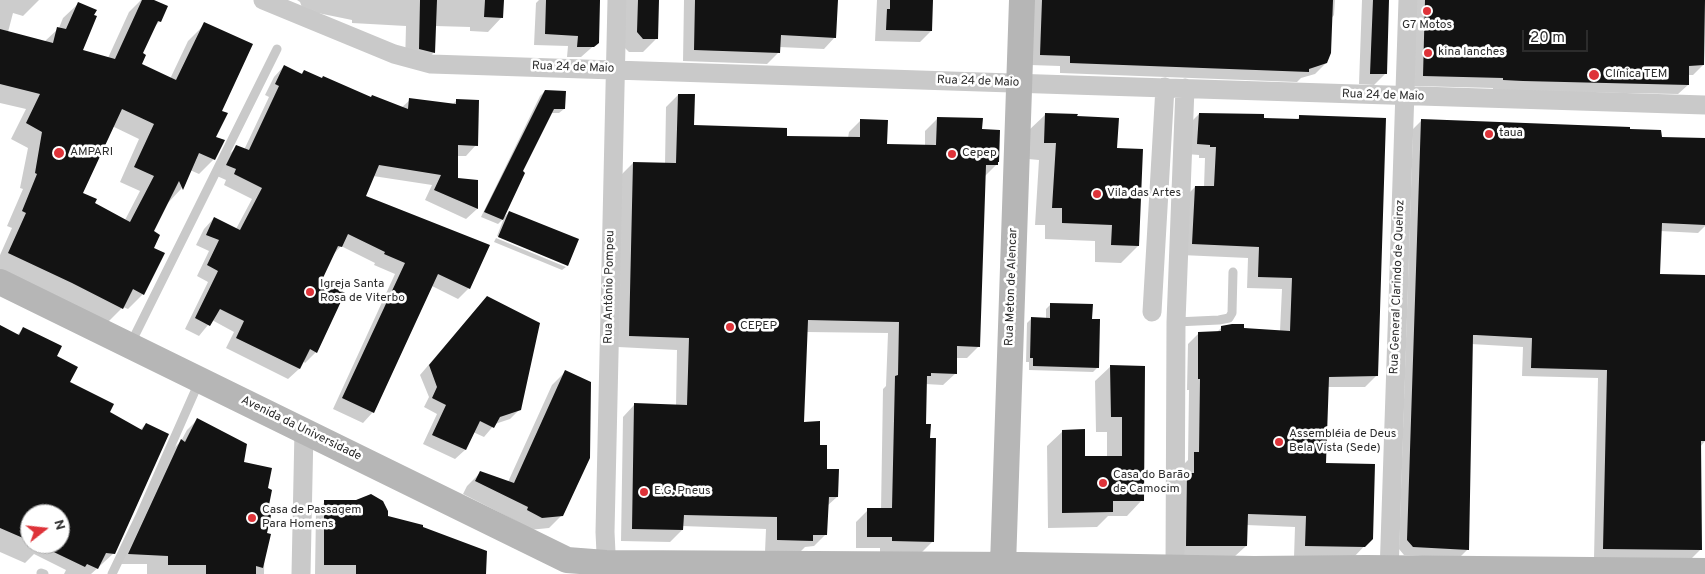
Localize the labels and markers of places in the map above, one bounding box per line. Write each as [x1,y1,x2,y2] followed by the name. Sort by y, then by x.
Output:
[1421,5,1433,17] marker: G7 Motos
[1402,19,1452,33] place label: G7 Motos
[1438,46,1505,60] place label: kina lanches
[1422,47,1434,59] marker: kina lanches
[1587,68,1601,82] marker: Clínica TEM
[1605,68,1667,82] place label: Clínica TEM
[1499,127,1523,141] place label: taua
[1483,128,1495,140] marker: taua
[52,146,66,160] marker: AMPARI
[70,146,113,160] place label: AMPARI
[962,147,997,161] place label: Cepep
[946,148,958,160] marker: Cepep
[1107,187,1181,201] place label: Vila das Artes
[1091,188,1103,200] marker: Vila das Artes
[320,278,405,306] place label: Igreja Santa Rosa de Viterbo
[304,286,316,298] marker: Igreja Santa Rosa de Viterbo
[740,320,777,334] place label: CEPEP
[724,321,736,333] marker: CEPEP
[1289,428,1396,456] place label: Assembléia de Deus Bela Vista (Sede)
[1273,436,1285,448] marker: Assembléia de Deus Bela Vista (Sede)
[1113,469,1190,497] place label: Casa do Barão de Camocim
[1097,477,1109,489] marker: Casa do Barão de Camocim
[654,485,711,499] place label: E.G. Pneus
[638,486,650,498] marker: E.G. Pneus
[262,504,361,532] place label: Casa de Passagem Para Homens
[246,512,258,524] marker: Casa de Passagem Para Homens

